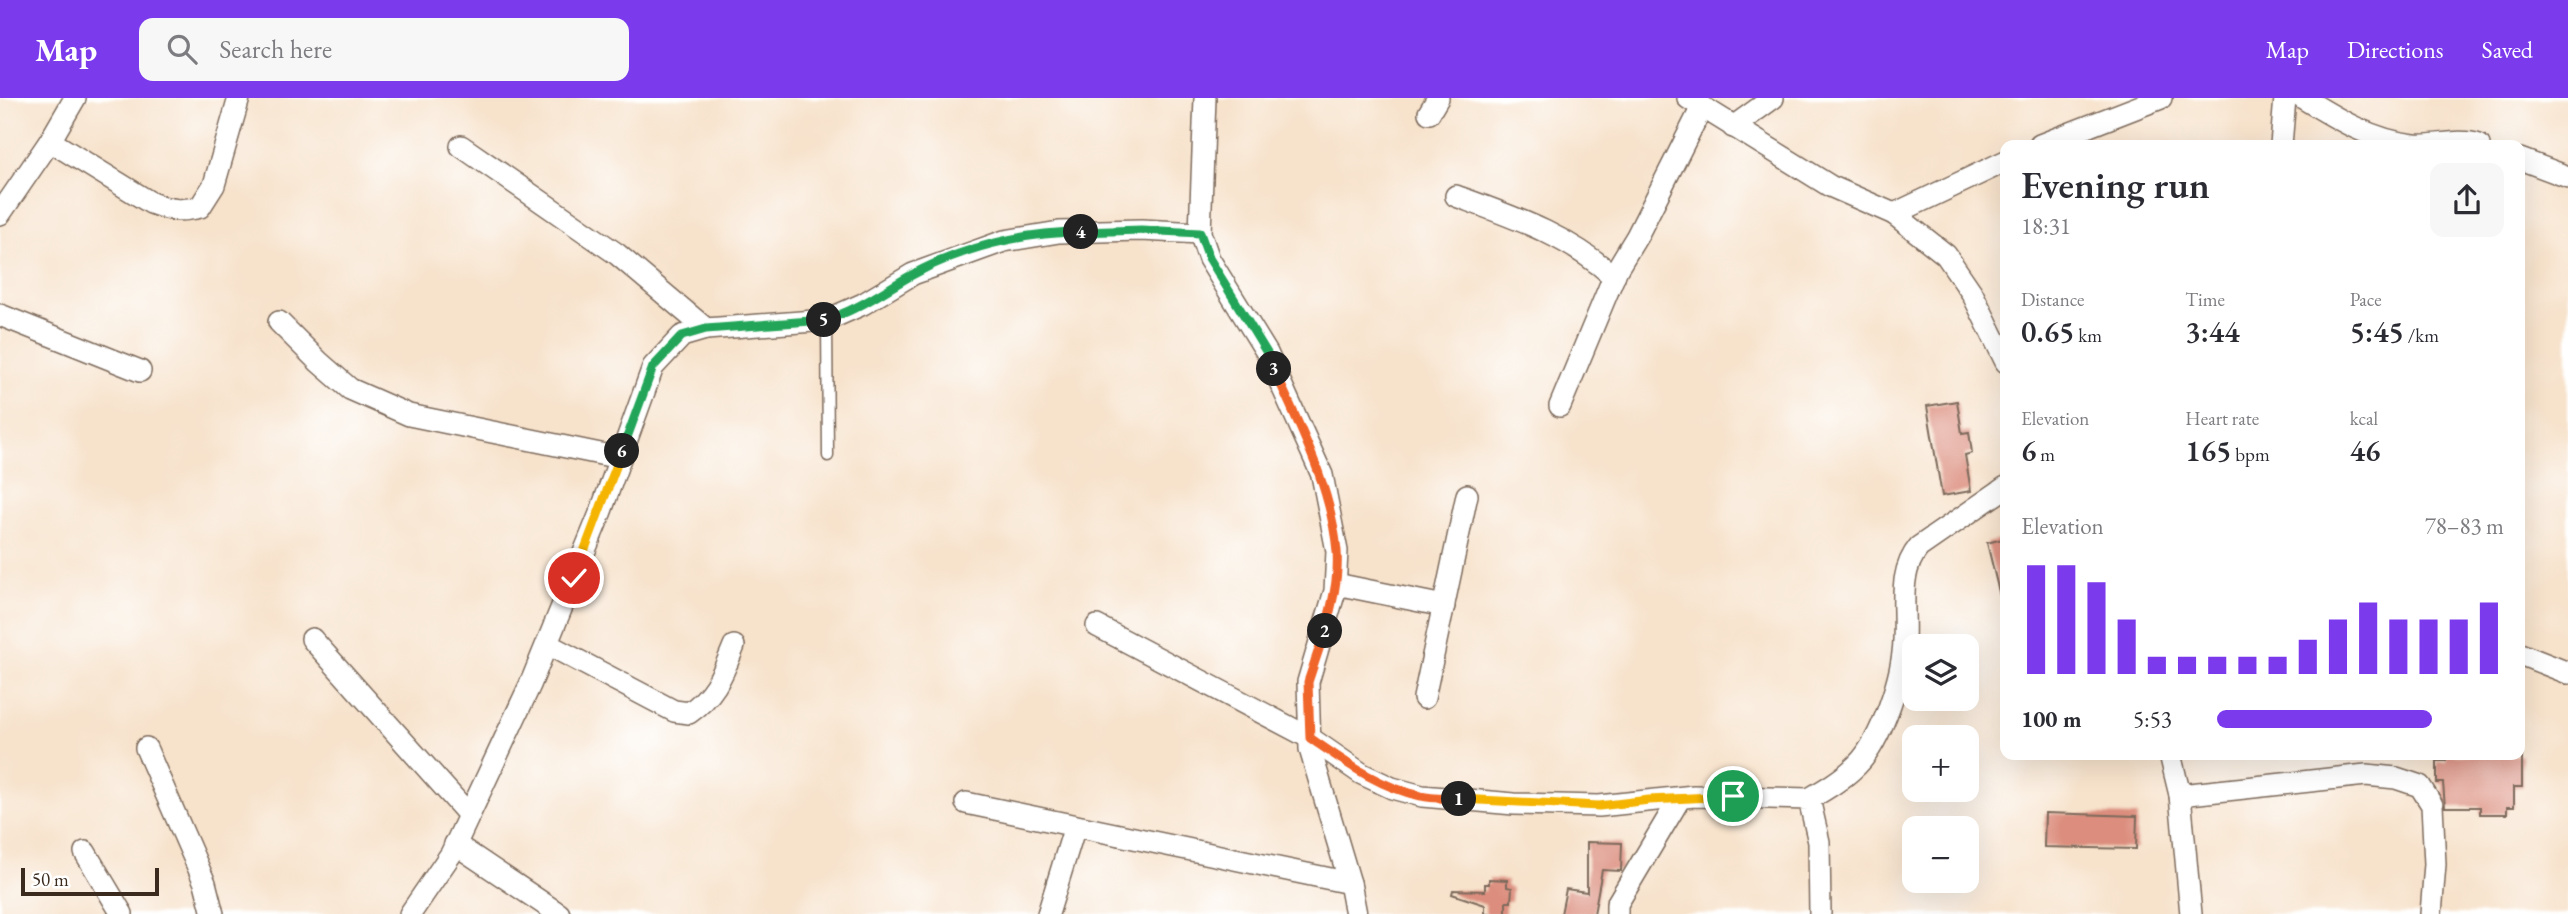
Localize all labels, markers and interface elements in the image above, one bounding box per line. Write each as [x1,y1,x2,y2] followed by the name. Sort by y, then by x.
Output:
[139,18,629,81] search box
[35,28,97,71] text: Map
[163,30,201,68] icon: search
[219,32,332,66] text: Search here
[2266,34,2309,65] text: Map
[2347,34,2444,65] text: Directions
[2482,34,2533,65] text: Saved
[2021,160,2210,209] text: Evening run
[2430,163,2504,237] button: share
[2021,211,2071,241] text: 18:31
[1064,214,1098,250] pin: 4
[1075,219,1086,244] text: 4
[2021,287,2084,312] text: Distance
[2185,287,2225,312] text: Time
[2350,287,2382,312] text: Pace
[806,302,842,338] pin: 5
[818,307,829,332] text: 5
[2021,312,2074,351] text: 0.65
[2185,312,2240,351] text: 3:44
[2350,312,2404,351] text: 5:45
[2074,323,2102,348] text: km
[2404,323,2439,348] text: /km
[1256,352,1292,386] pin: 3
[1268,356,1279,381] text: 3
[2021,406,2089,431] text: Elevation
[2185,406,2259,431] text: Heart rate
[2350,406,2378,431] text: kcal
[2021,431,2036,470] text: 6
[2185,431,2232,470] text: 165
[2350,431,2380,470] text: 46
[604,434,640,468] pin: 6
[616,438,627,463] text: 6
[2036,442,2055,467] text: m
[2232,442,2270,467] text: bpm
[2021,511,2104,541] text: Elevation
[2425,511,2504,541] text: 78–83 m
[544,548,604,608] pin
[555,559,593,597] icon: check
[1308,614,1342,648] pin: 2
[1319,618,1330,643] text: 2
[1902,634,1979,893] map controls
[1902,634,1979,711] button: layers
[2021,704,2082,734] text: 100 m
[2133,704,2172,734] text: 5:53
[1902,725,1979,802] button: +
[1703,766,1763,826] pin
[1714,777,1752,815] icon: arrive
[1442,782,1476,816] pin: 1
[1453,786,1464,811] text: 1
[1902,816,1979,893] button: −
[21,865,159,897] scale bar
[32,867,69,892] text: 50 m

